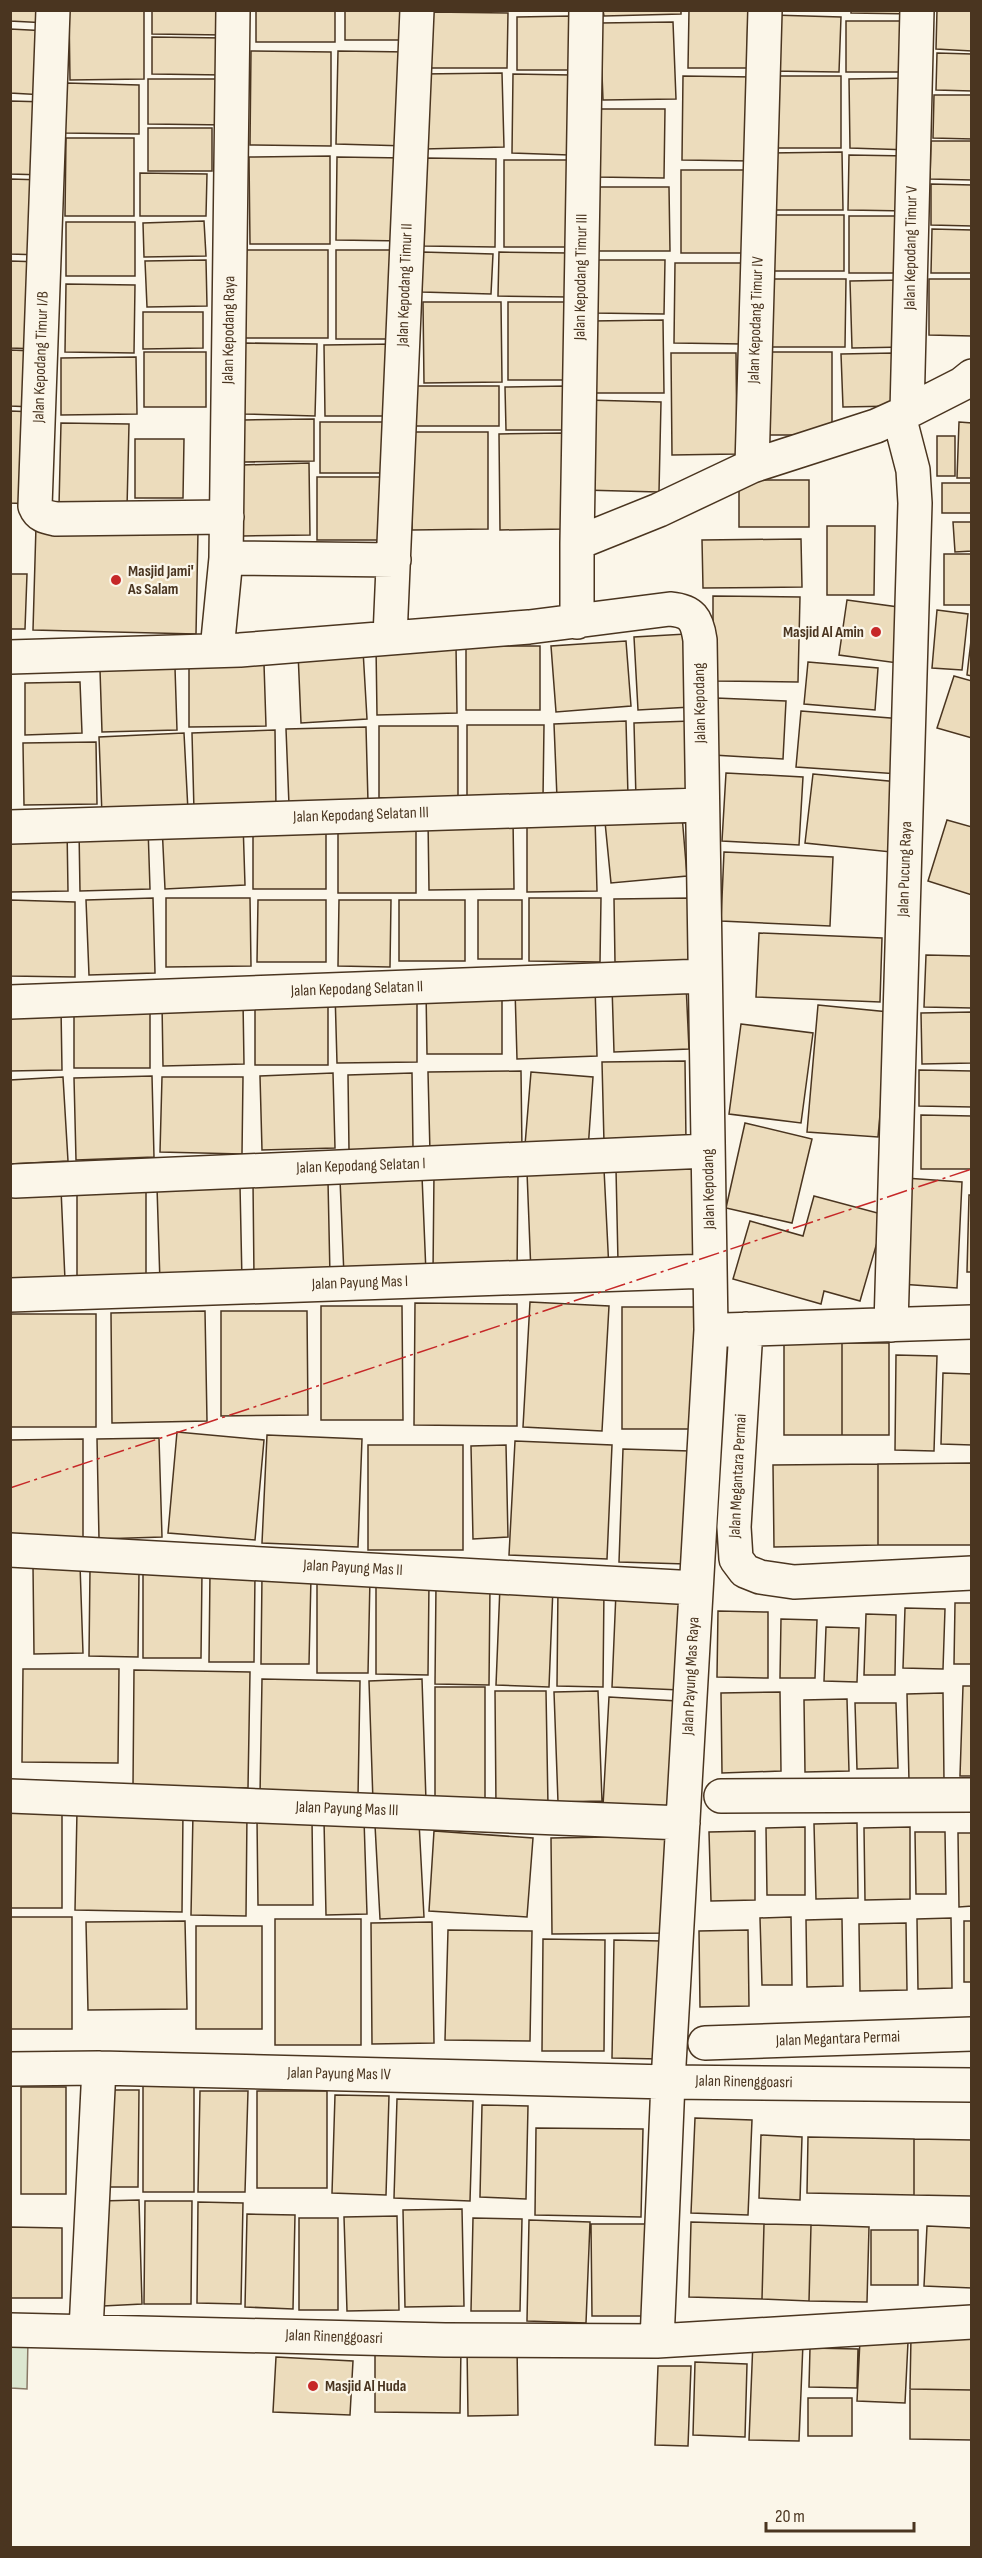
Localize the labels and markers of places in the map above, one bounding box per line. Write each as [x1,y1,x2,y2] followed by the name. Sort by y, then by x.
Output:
[127,562,194,599] place label: Masjid Jami' As Salam
[109,573,123,587] marker: Masjid Jami' As Salam
[783,623,864,642] place label: Masjid Al Amin
[869,625,883,639] marker: Masjid Al Amin
[325,2377,406,2396] place label: Masjid Al Huda
[306,2379,320,2393] marker: Masjid Al Huda

